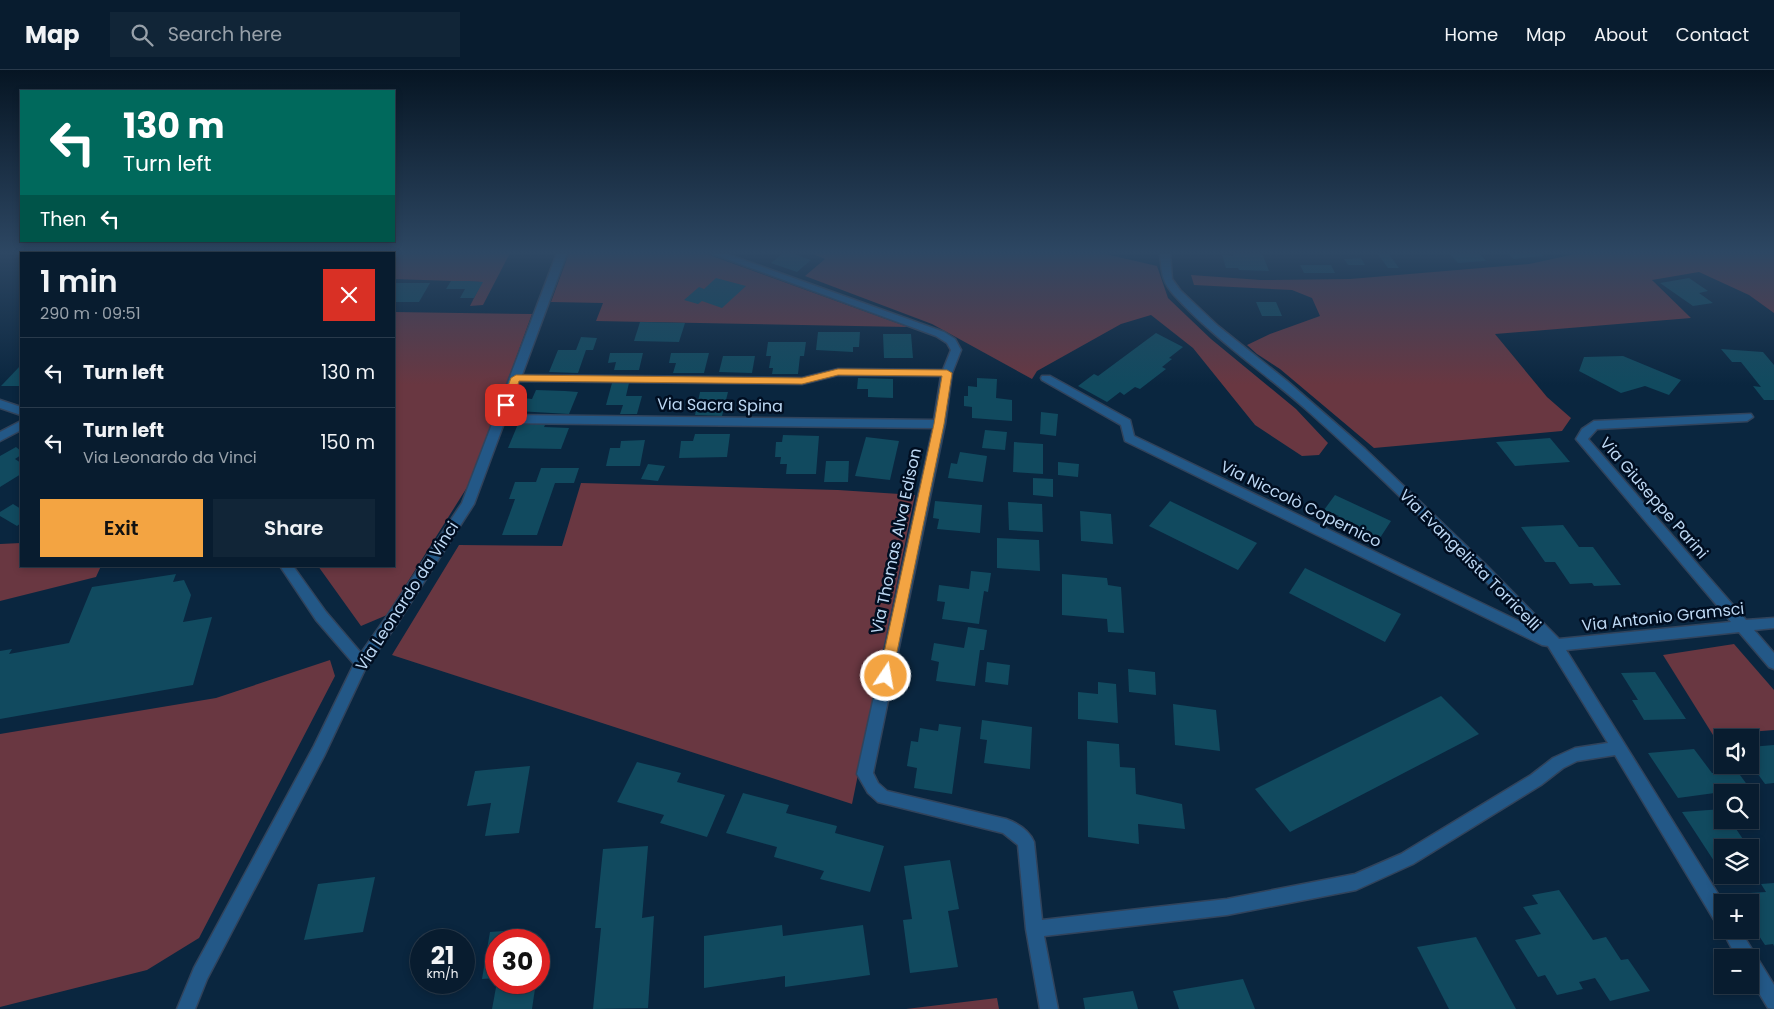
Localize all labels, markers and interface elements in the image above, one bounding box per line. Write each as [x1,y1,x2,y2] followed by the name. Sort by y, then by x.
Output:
[110,12,460,57] search box
[25,18,80,51] text: Map
[128,21,156,49] icon: search
[168,21,282,48] text: Search here
[1444,22,1498,47] text: Home
[1526,22,1566,47] text: Map
[1594,22,1648,47] text: About
[1676,22,1749,47] text: Contact
[123,101,225,150] text: 130 m
[40,110,105,175] icon: left
[123,148,211,179] text: Turn left
[96,205,124,233] icon: left
[40,206,86,233] text: Then
[40,260,118,303] text: 1 min
[323,269,375,321] button: close
[40,302,141,325] text: 290 m · 09:51
[40,359,68,387] icon: left
[83,359,164,386] text: Turn left
[321,359,375,386] text: 130 m
[485,384,527,426] pin
[492,391,520,419] icon: arrive
[657,392,783,418] street label: Via Sacra Spina
[83,417,164,444] text: Turn left
[40,429,68,457] icon: left
[320,429,375,456] text: 150 m
[1595,432,1713,564] street label: Via Giuseppe Parini
[83,446,257,469] text: Via Leonardo da Vinci
[865,446,927,636] street label: Via Thomas Alva Edison
[1217,455,1385,553] street label: Via Niccolò Copernico
[1394,484,1546,636] street label: Via Evangelista Torricelli
[40,499,203,557] button: Exit
[213,499,375,557] button: Share
[350,517,464,675] street label: Via Leonardo da Vinci
[1581,597,1745,637] street label: Via Antonio Gramsci
[859,649,911,701] position arrow
[1714,729,1759,994] map controls
[1714,729,1759,774] button: sound
[1714,784,1759,829] button: search
[1714,839,1759,884] button: layers
[1714,894,1759,939] button: +
[485,929,550,994] speed limit sign: 30
[431,938,454,973] text: 21
[1714,949,1759,994] button: −
[427,965,458,982] text: km/h

